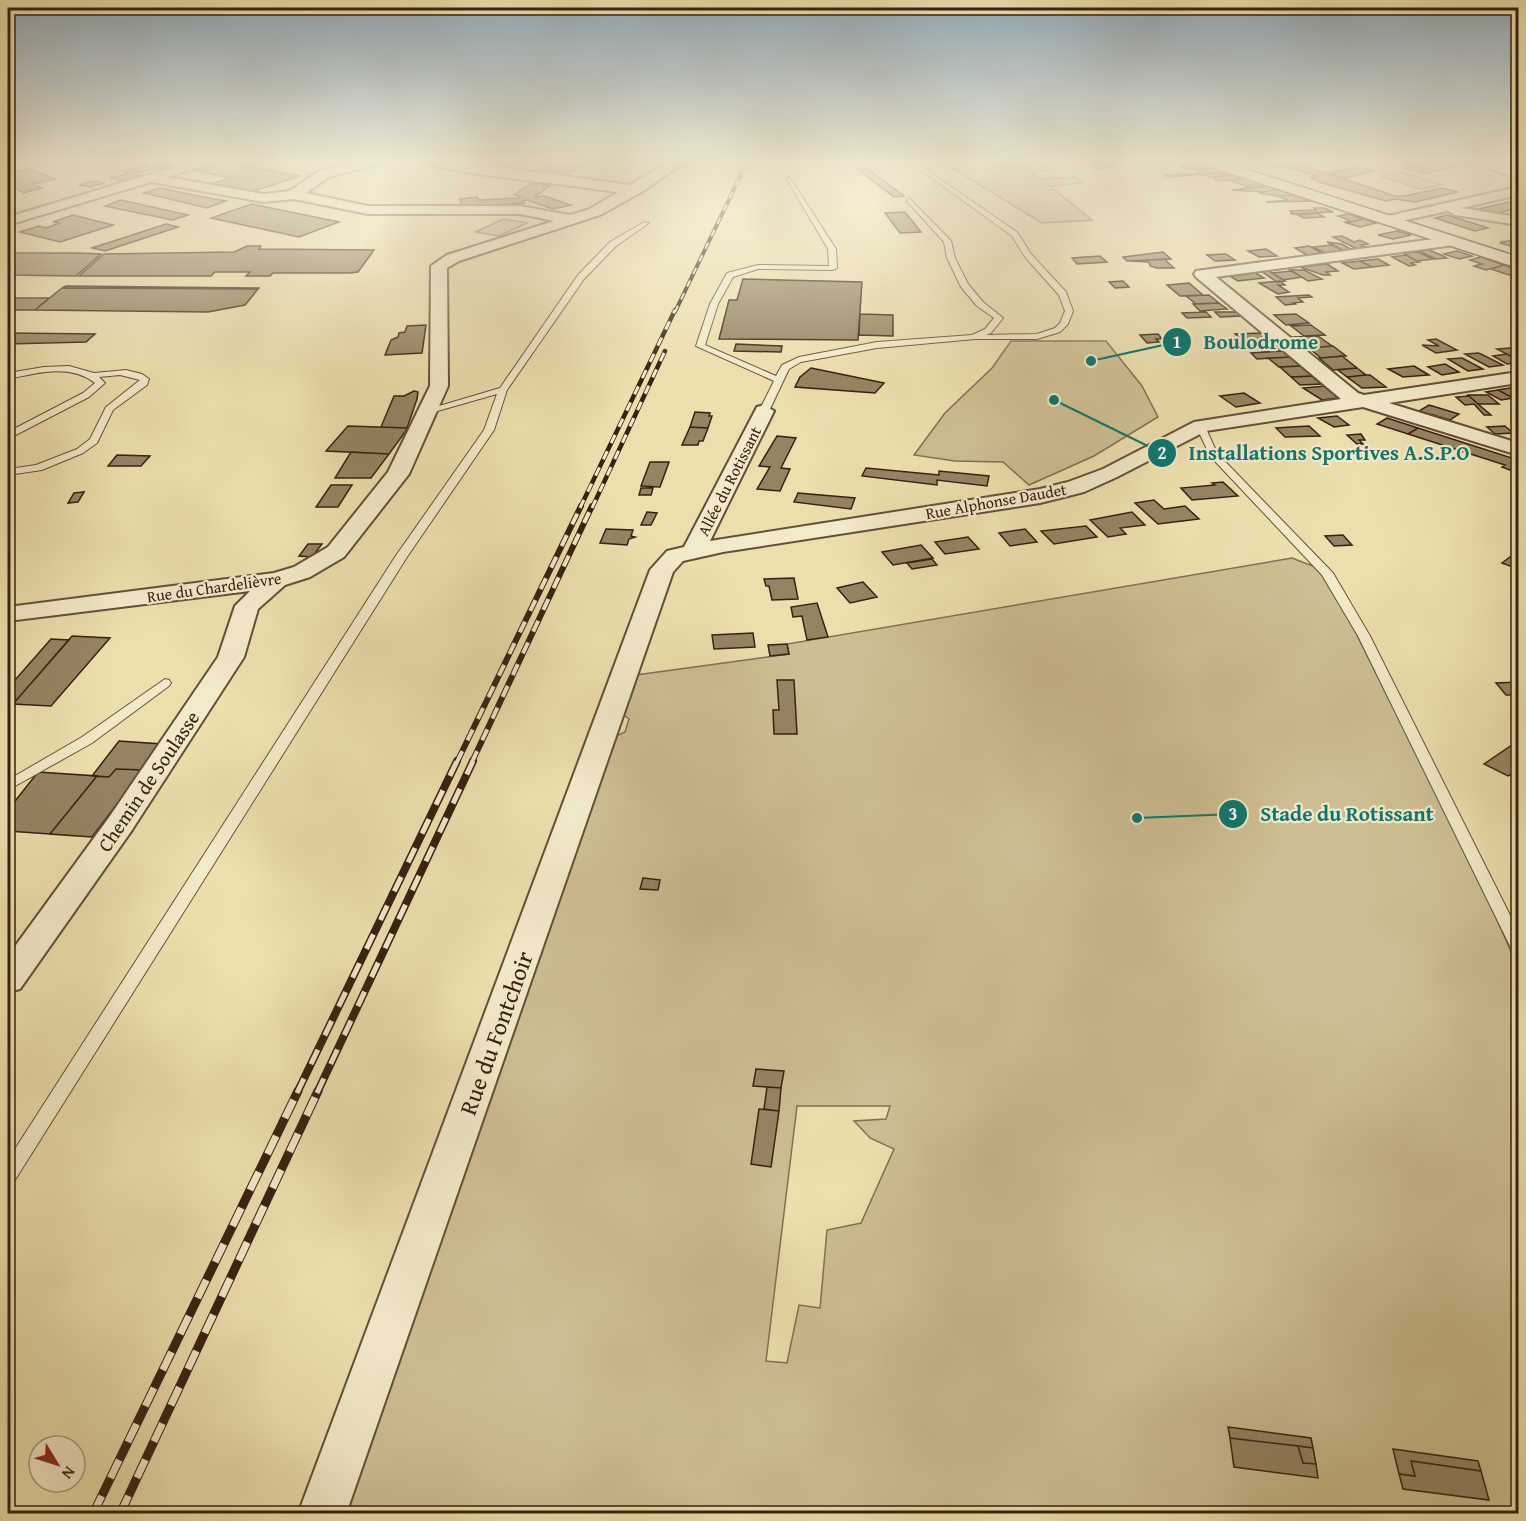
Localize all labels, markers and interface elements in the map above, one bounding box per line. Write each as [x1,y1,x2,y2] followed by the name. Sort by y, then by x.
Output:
[1162,322,1331,361] callout: Boulodrome
[1204,326,1318,357] text: Boulodrome
[1172,328,1182,355] text: 1
[691,422,767,540] street label: Allée du Rotissant
[1147,433,1482,472] callout: Installations Sportives A.S.P.O
[1189,437,1469,468] text: Installations Sportives A.S.P.O
[1157,439,1167,466] text: 2
[924,477,1069,525] street label: Rue Alphonse Daudet
[145,566,283,608] street label: Rue du Chardelièvre
[90,705,206,857] street label: Chemin de Soulasse
[1218,795,1446,834] callout: Stade du Rotissant
[1260,798,1434,829] text: Stade du Rotissant
[1228,800,1238,827] text: 3
[450,946,542,1120] street label: Rue du Fontchoir
[27,1434,87,1494] north arrow
[56,1462,82,1485] text: N

